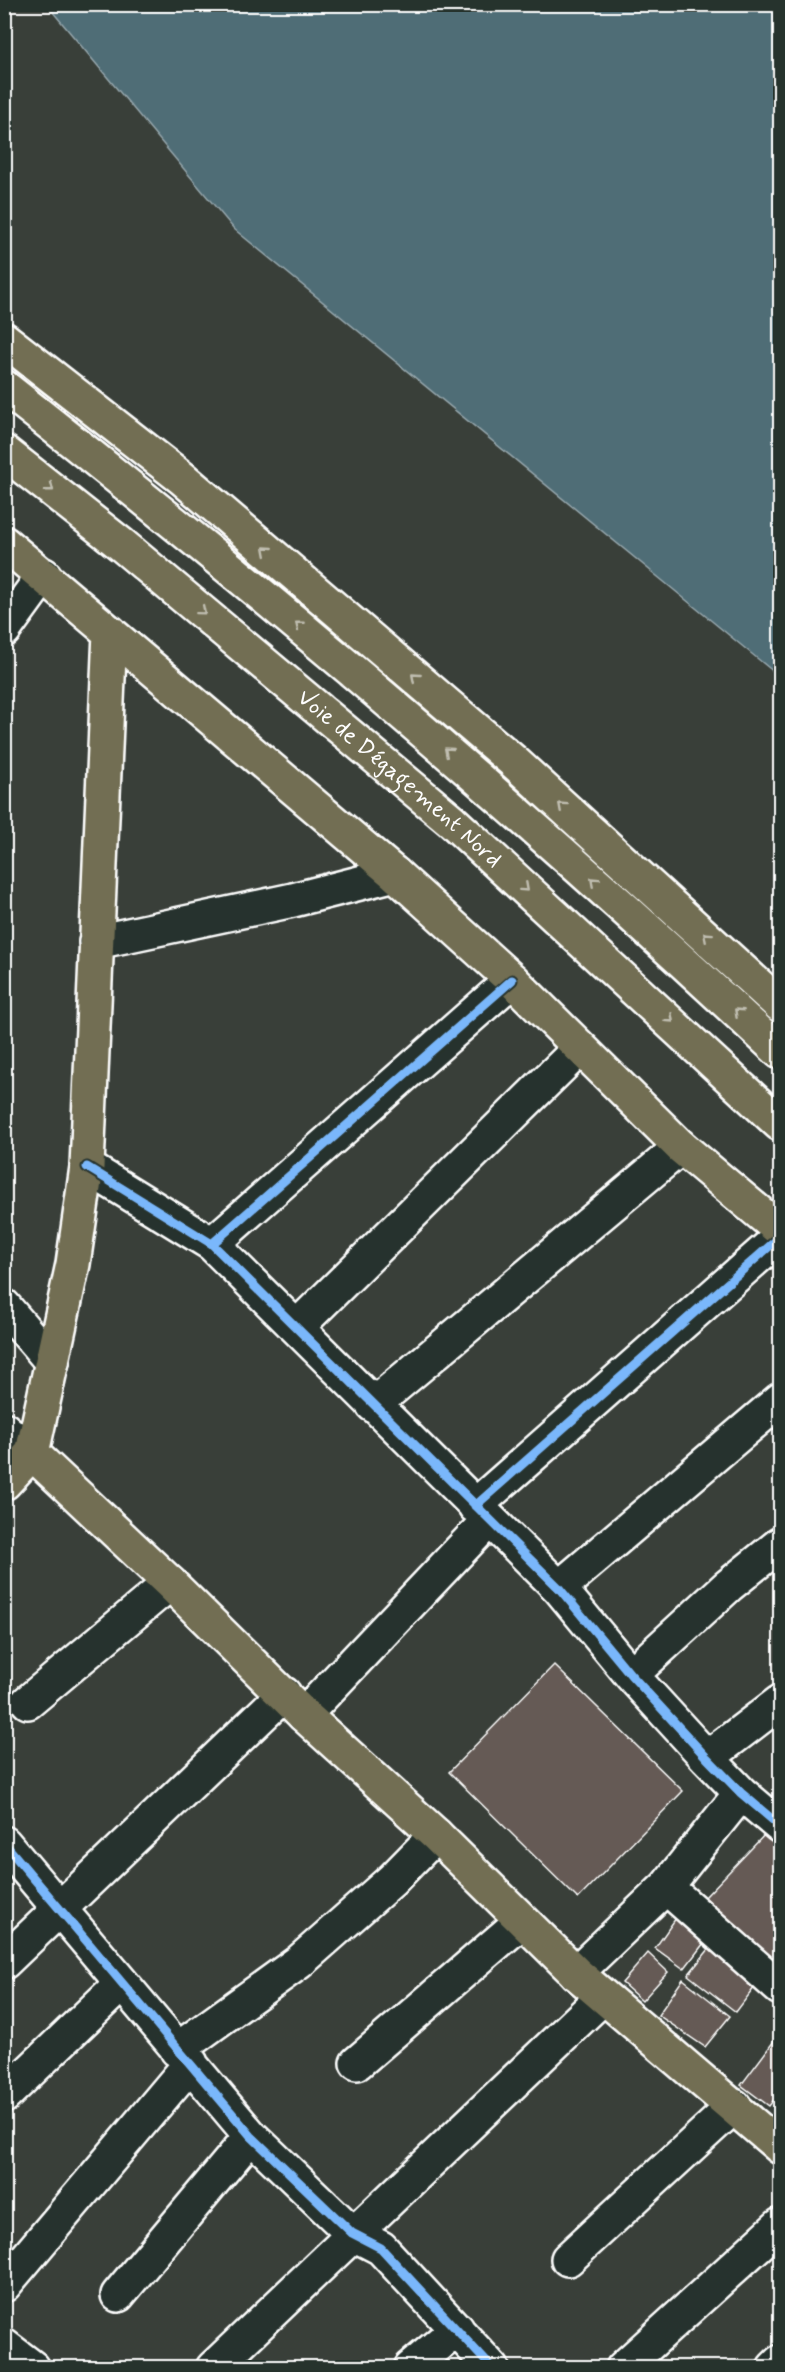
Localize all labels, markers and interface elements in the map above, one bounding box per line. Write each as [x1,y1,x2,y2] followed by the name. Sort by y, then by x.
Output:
[44,481,55,492] one-way arrow
[263,547,274,558] one-way arrow
[195,604,206,615] one-way arrow
[295,622,306,633] one-way arrow
[411,674,422,685] one-way arrow
[290,682,509,875] street label: Voie de Dégagement Nord
[444,747,455,758] one-way arrow
[558,802,569,813] one-way arrow
[590,877,601,888] one-way arrow
[519,881,529,892] one-way arrow
[703,932,714,943] one-way arrow
[734,1008,745,1019] one-way arrow
[663,1012,673,1023] one-way arrow

